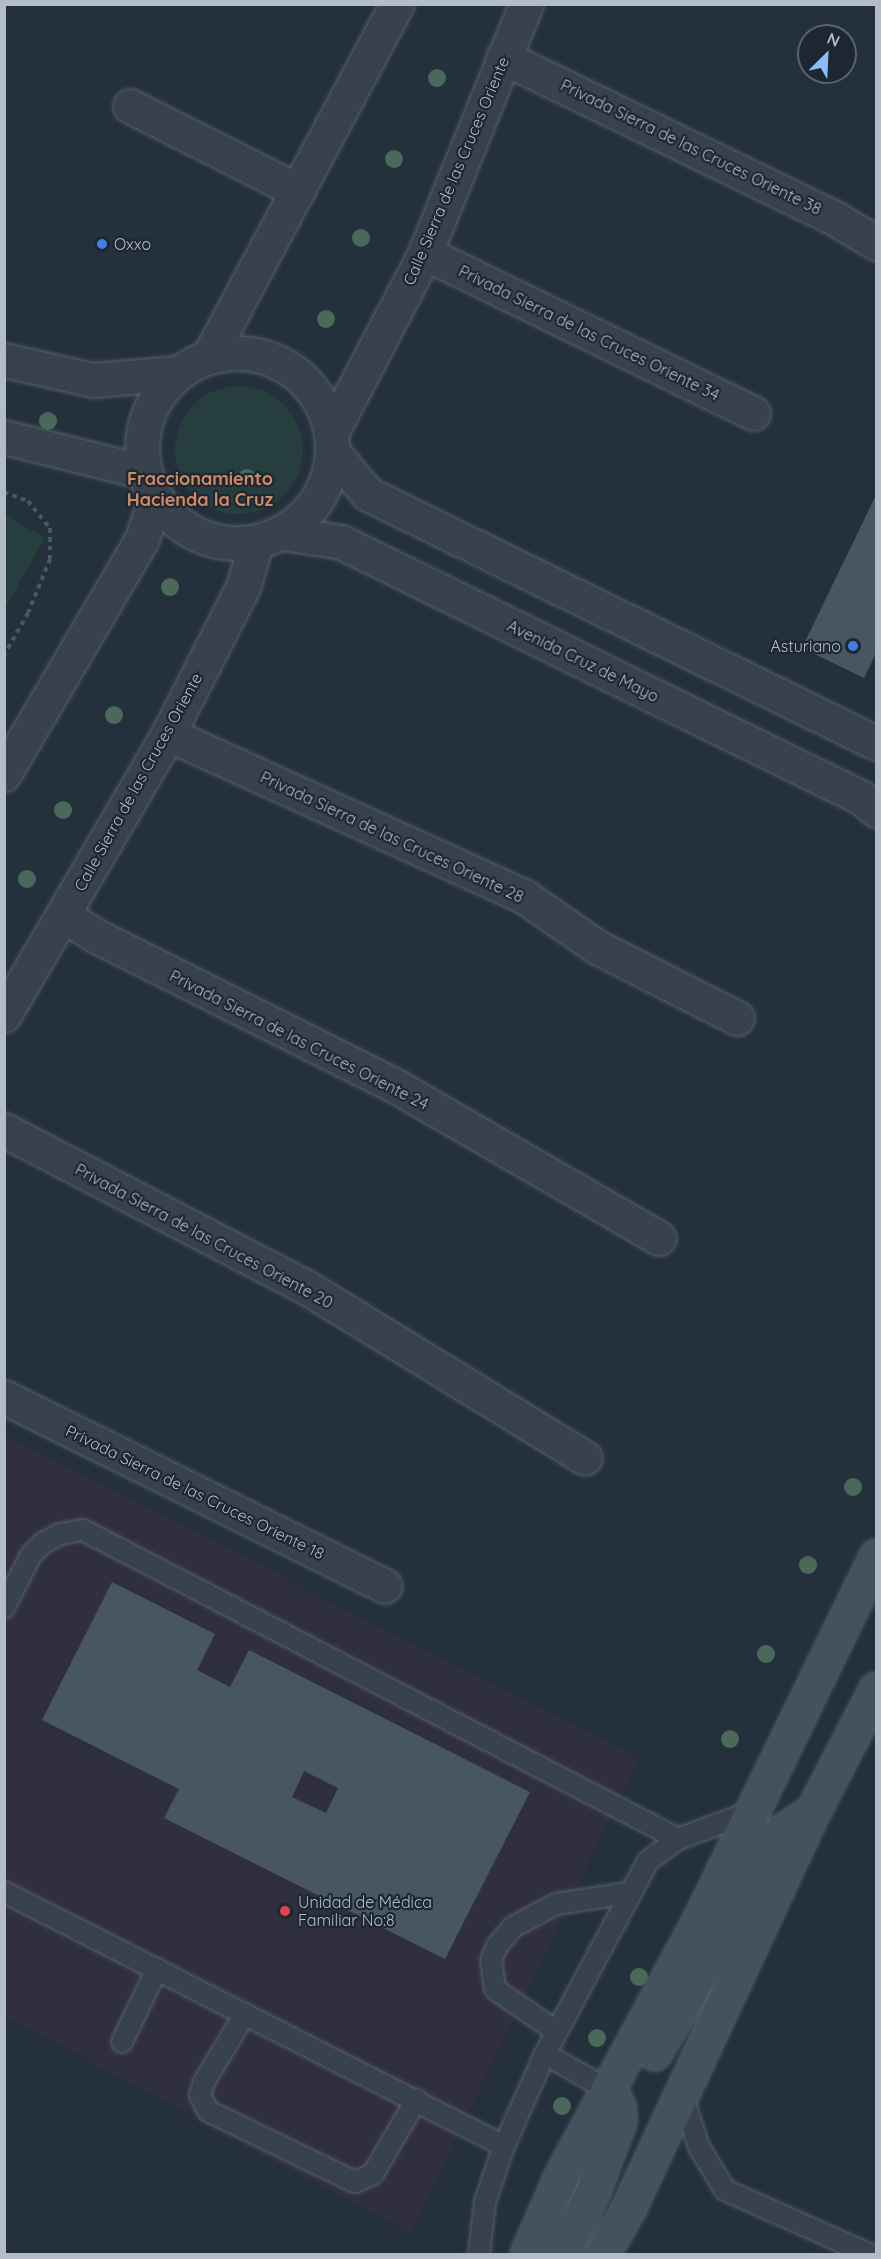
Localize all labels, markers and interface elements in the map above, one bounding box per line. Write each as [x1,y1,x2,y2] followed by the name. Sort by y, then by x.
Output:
[797,24,857,84] north arrow
[824,28,843,51] text: N
[399,54,513,288] street label: Calle Sierra de las Cruces Oriente
[557,75,825,219] street label: Privada Sierra de las Cruces Oriente 38
[114,234,151,254] place label: Oxxo
[95,237,109,251] marker: Oxxo
[456,261,722,405] street label: Privada Sierra de las Cruces Oriente 34
[127,469,273,512] district label: Fraccionamiento Hacienda la Cruz
[504,616,662,706] street label: Avenida Cruz de Mayo
[770,636,841,656] place label: Asturiano
[846,639,860,653] marker: Asturiano
[70,670,206,894] street label: Calle Sierra de las Cruces Oriente
[257,767,527,907] street label: Privada Sierra de las Cruces Oriente 28
[166,966,432,1114] street label: Privada Sierra de las Cruces Oriente 24
[72,1160,336,1312] street label: Privada Sierra de las Cruces Oriente 20
[63,1421,327,1563] street label: Privada Sierra de las Cruces Oriente 18
[298,1892,432,1930] place label: Unidad de Médica Familiar No:8
[276,1902,294,1920] marker: Unidad de Médica Familiar No:8

